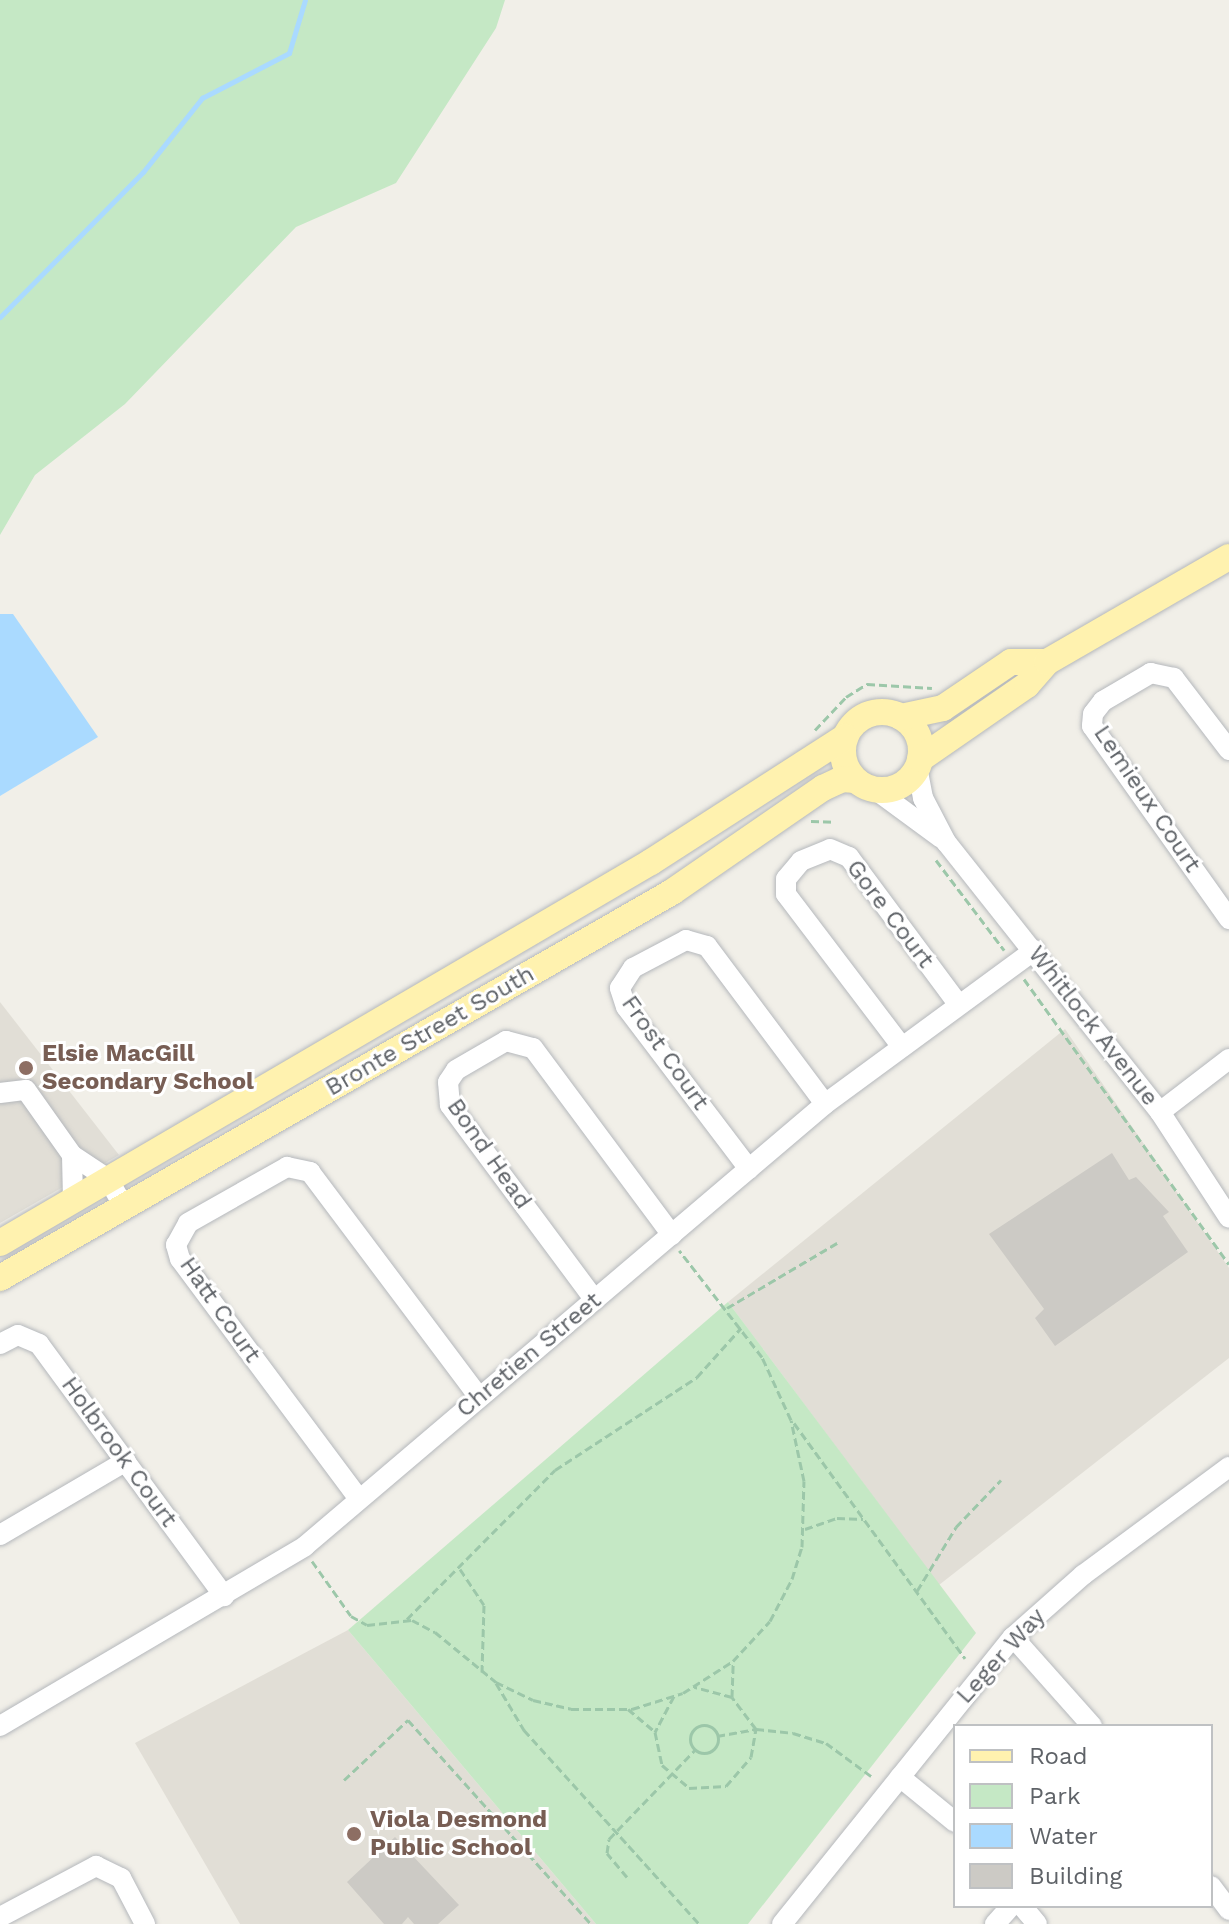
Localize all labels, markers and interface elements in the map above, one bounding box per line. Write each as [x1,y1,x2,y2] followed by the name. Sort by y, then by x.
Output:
[1087,720,1207,878] street label: Lemieux Court
[840,854,940,974] street label: Gore Court
[1021,940,1165,1112] street label: Whitlock Avenue
[321,959,539,1103] street label: Bronte Street South
[615,990,715,1116] street label: Frost Court
[42,1040,254,1096] place label: Elsie MacGill Secondary School
[17,1059,35,1077] marker: Elsie MacGill Secondary School
[440,1093,538,1215] street label: Bond Head
[173,1252,267,1368] street label: Hatt Court
[451,1286,607,1424] street label: Chretien Street
[55,1371,183,1533] street label: Holbrook Court
[950,1602,1052,1710] street label: Leger Way
[953,1724,1213,1908] legend
[1029,1742,1088,1770] text: Road
[1029,1782,1081,1810] text: Park
[370,1806,547,1862] place label: Viola Desmond Public School
[1029,1822,1098,1850] text: Water
[345,1825,363,1843] marker: Viola Desmond Public School
[1029,1862,1122,1890] text: Building

